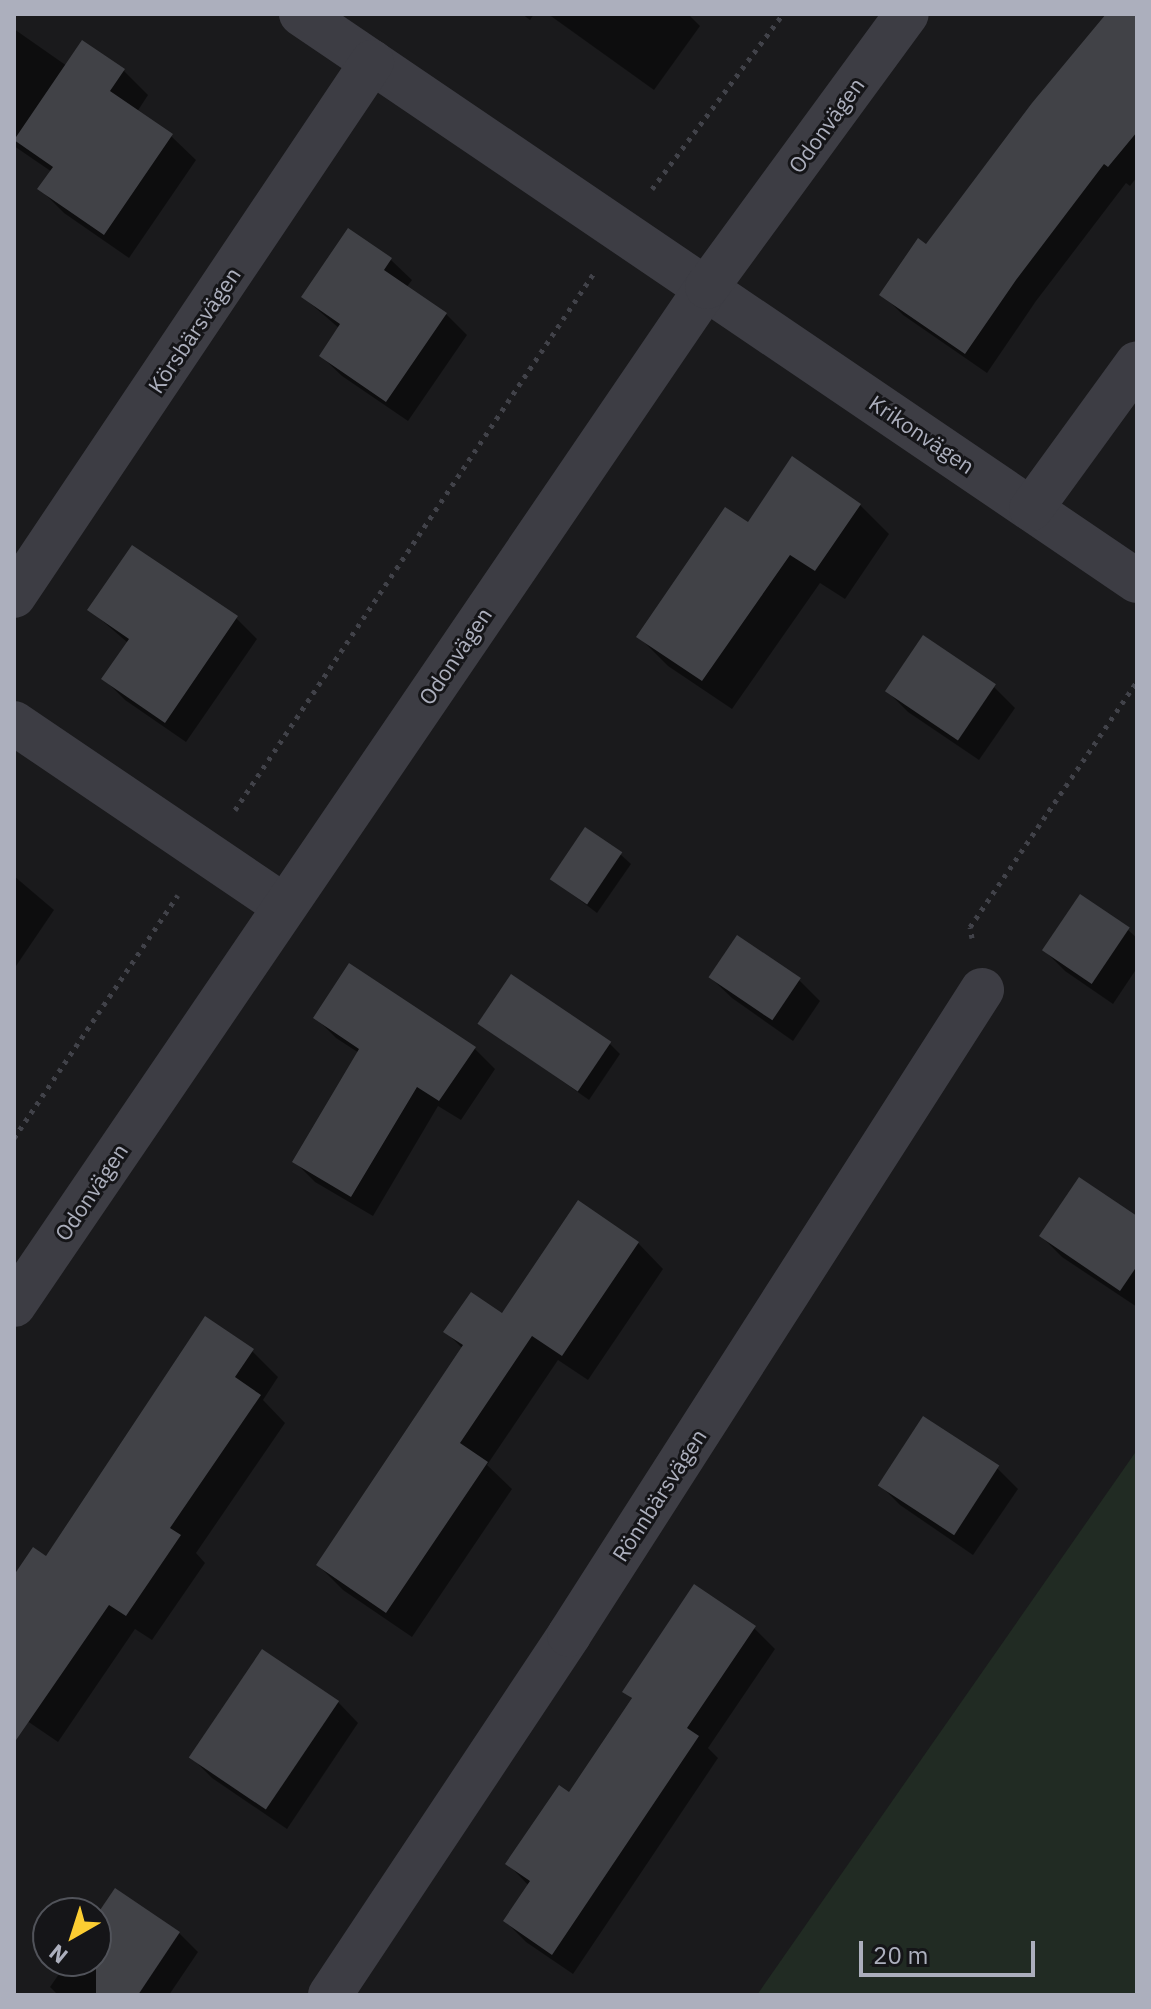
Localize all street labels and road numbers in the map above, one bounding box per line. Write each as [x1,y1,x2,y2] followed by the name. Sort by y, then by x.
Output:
[783,72,869,178] street label: Odonvägen
[142,262,246,398] street label: Körsbärsvägen
[864,389,980,479] street label: Krikonvägen
[413,602,497,710] street label: Odonvägen
[49,1138,133,1246] street label: Odonvägen
[606,1424,712,1566] street label: Rönnbärsvägen

